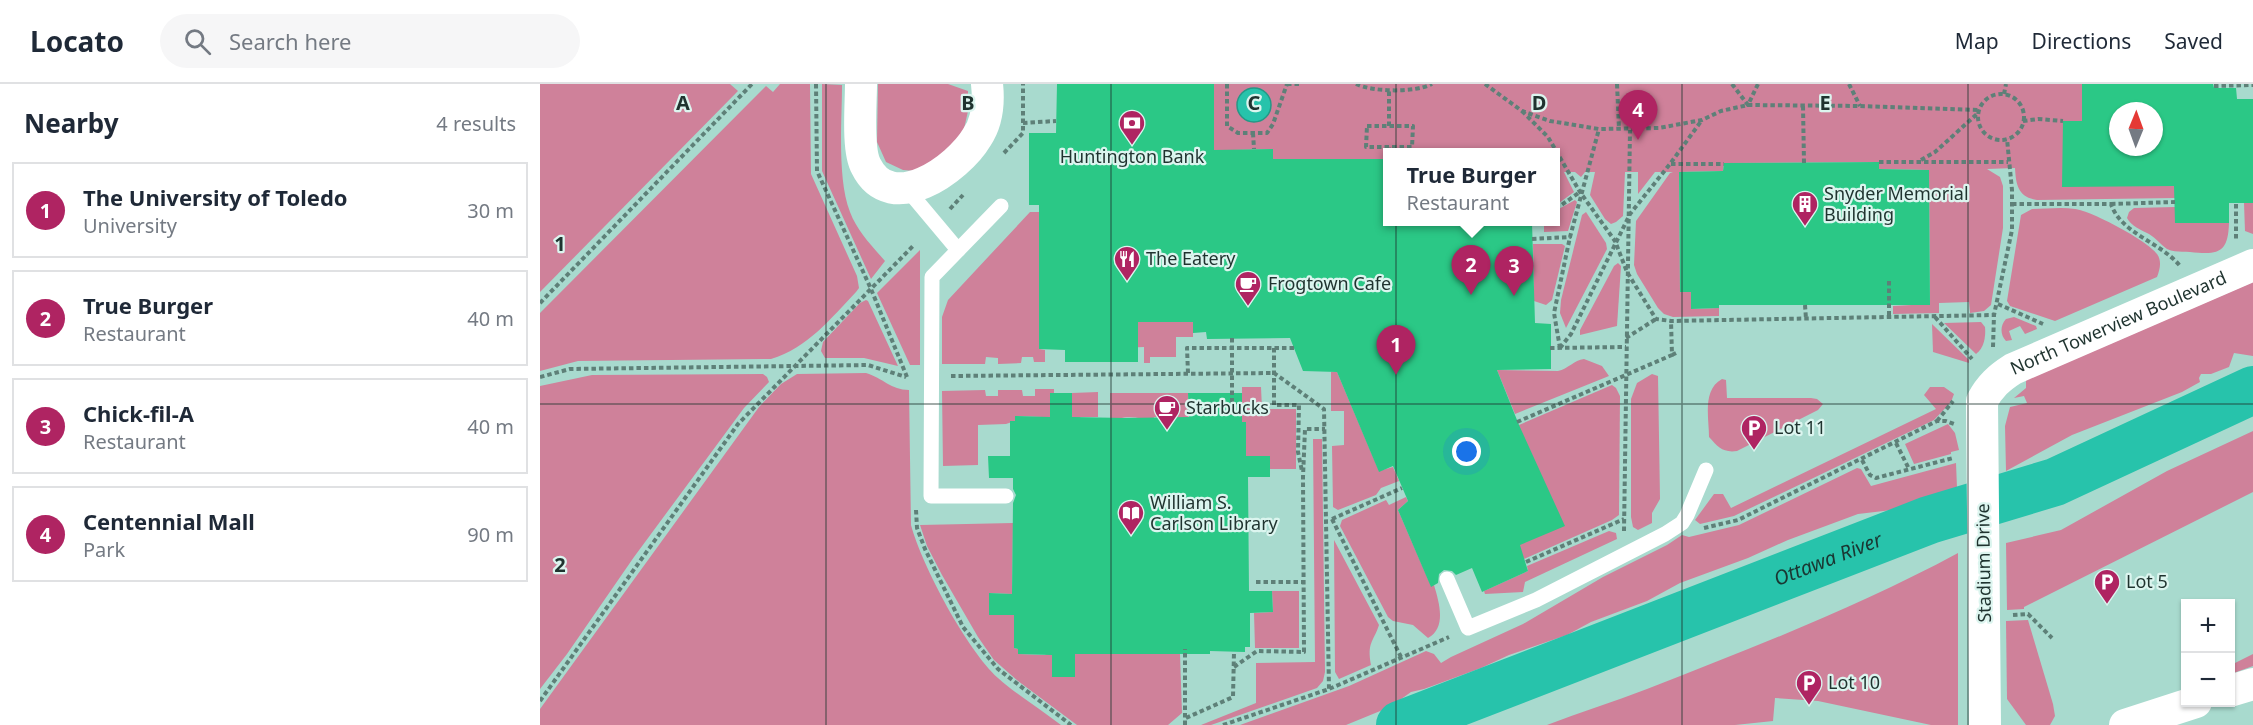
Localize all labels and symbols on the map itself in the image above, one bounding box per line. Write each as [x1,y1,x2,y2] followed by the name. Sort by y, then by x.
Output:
[676,89,690,116] text: A
[961,89,975,116] text: B
[1248,89,1261,116] text: C
[1532,89,1546,116] text: D
[1819,89,1831,116] text: E
[1618,91,1658,140] pin: 4
[2109,102,2163,156] north arrow
[1117,108,1147,146] bank icon: Huntington Bank
[1060,144,1205,168] place label: Huntington Bank
[1824,181,1969,226] place label: Snyder Memorial Building
[1790,189,1820,227] building icon: Snyder Memorial Building
[554,230,566,257] text: 1
[1112,244,1142,282] restaurant icon: The Eatery
[1146,246,1236,270] place label: The Eatery
[1452,246,1490,295] pin: 2
[1494,246,1534,296] pin: 3
[2006,265,2230,380] street label: North Towerview Boulevard
[1233,269,1263,307] cafe icon: Frogtown Cafe
[1268,271,1391,295] place label: Frogtown Cafe
[1376,326,1416,375] pin: 1
[1152,393,1182,431] cafe icon: Starbucks
[1186,395,1269,419] place label: Starbucks
[1739,413,1769,451] parking icon: Lot 11
[1774,415,1826,439] place label: Lot 11
[1452,437,1481,466] your location
[1150,490,1279,535] place label: William S. Carlson Library
[1116,498,1146,536] library icon: William S. Carlson Library
[1970,503,1996,623] street label: Stadium Drive
[1770,525,1887,592] water label: Ottawa River
[554,551,566,578] text: 2
[2092,567,2122,605] parking icon: Lot 5
[2126,569,2168,593] place label: Lot 5
[1794,668,1824,706] parking icon: Lot 10
[1828,670,1880,694] place label: Lot 10

